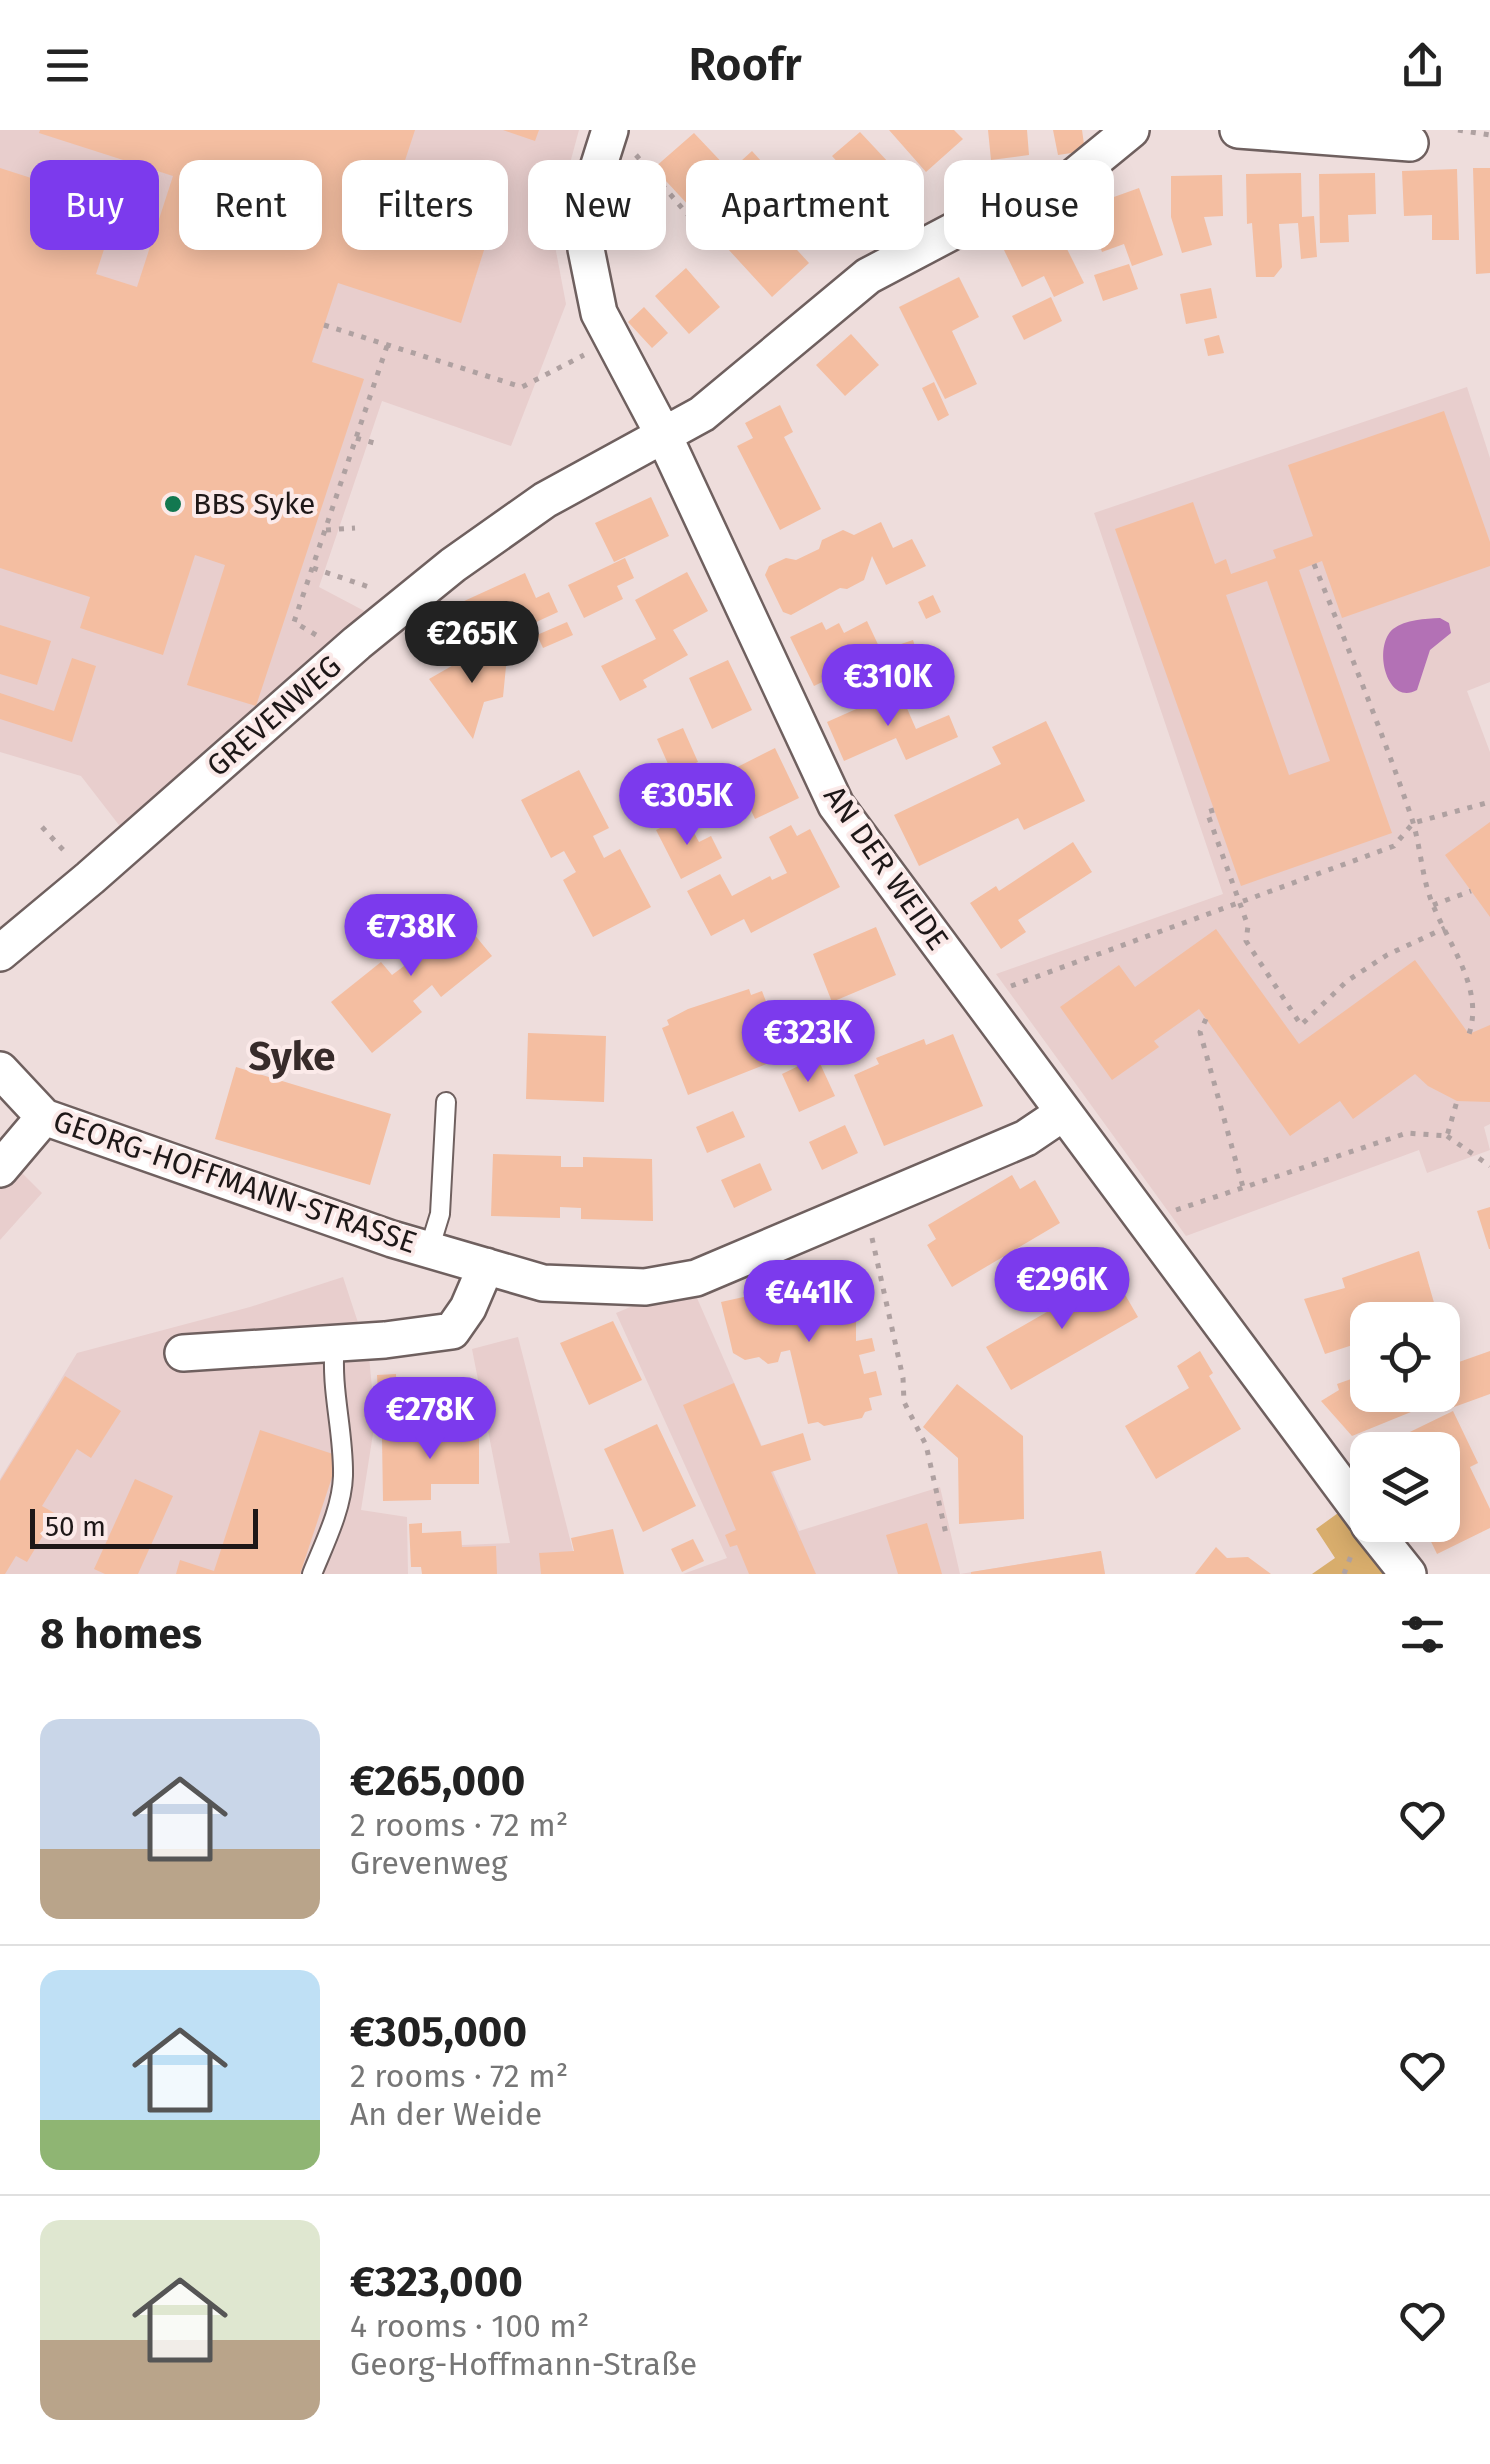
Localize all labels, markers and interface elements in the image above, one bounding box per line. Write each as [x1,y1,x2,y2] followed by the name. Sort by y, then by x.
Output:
[40,38,95,93] icon: menu
[688,38,802,92] text: Roofr
[1395,38,1450,93] icon: share
[30,160,159,250] chip: Buy
[179,160,322,250] chip: Rent
[342,160,508,250] chip: Filters
[528,160,666,250] chip: New
[686,160,924,250] chip: Apartment
[944,160,1114,250] chip: House
[193,486,315,522] place label: BBS Syke
[162,493,184,515] marker: BBS Syke
[402,601,542,686] pin: €265K
[427,614,517,652] text: €265K
[818,644,958,729] pin: €310K
[200,648,348,784] street label: GREVENWEG
[844,657,932,695] text: €310K
[617,763,757,848] pin: €305K
[641,776,733,814] text: €305K
[816,779,956,957] street label: AN DER WEIDE
[341,894,481,979] pin: €738K
[366,907,456,945] text: €738K
[738,1000,878,1085] pin: €323K
[764,1013,852,1051] text: €323K
[249,1033,335,1081] district label: Syke
[49,1103,421,1261] street label: GEORG-HOFFMANN-STRASSE
[992,1247,1132,1332] pin: €296K
[739,1260,879,1345] pin: €441K
[1016,1260,1108,1298] text: €296K
[766,1273,852,1311] text: €441K
[1350,1302,1460,1542] map controls
[1350,1302,1460,1412] button: locate
[360,1377,500,1462] pin: €278K
[386,1390,474,1428] text: €278K
[1350,1432,1460,1542] button: layers
[30,1504,258,1548] scale bar
[45,1510,106,1543] text: 50 m
[1395,1607,1450,1662] icon: filters
[40,1609,202,1659] text: 8 homes
[350,1756,525,1806] text: €265,000
[120,1759,240,1879] icon: home
[1395,1792,1450,1847] icon: heart
[350,1806,568,1844] text: 2 rooms · 72 m²
[350,1844,508,1882] text: Grevenweg
[350,2007,527,2057] text: €305,000
[120,2010,240,2130] icon: home
[1395,2043,1450,2098] icon: heart
[350,2057,568,2095] text: 2 rooms · 72 m²
[350,2095,542,2133] text: An der Weide
[350,2257,523,2307] text: €323,000
[120,2260,240,2380] icon: home
[1395,2293,1450,2348] icon: heart
[350,2307,589,2345] text: 4 rooms · 100 m²
[350,2345,697,2383] text: Georg-Hoffmann-Straße

